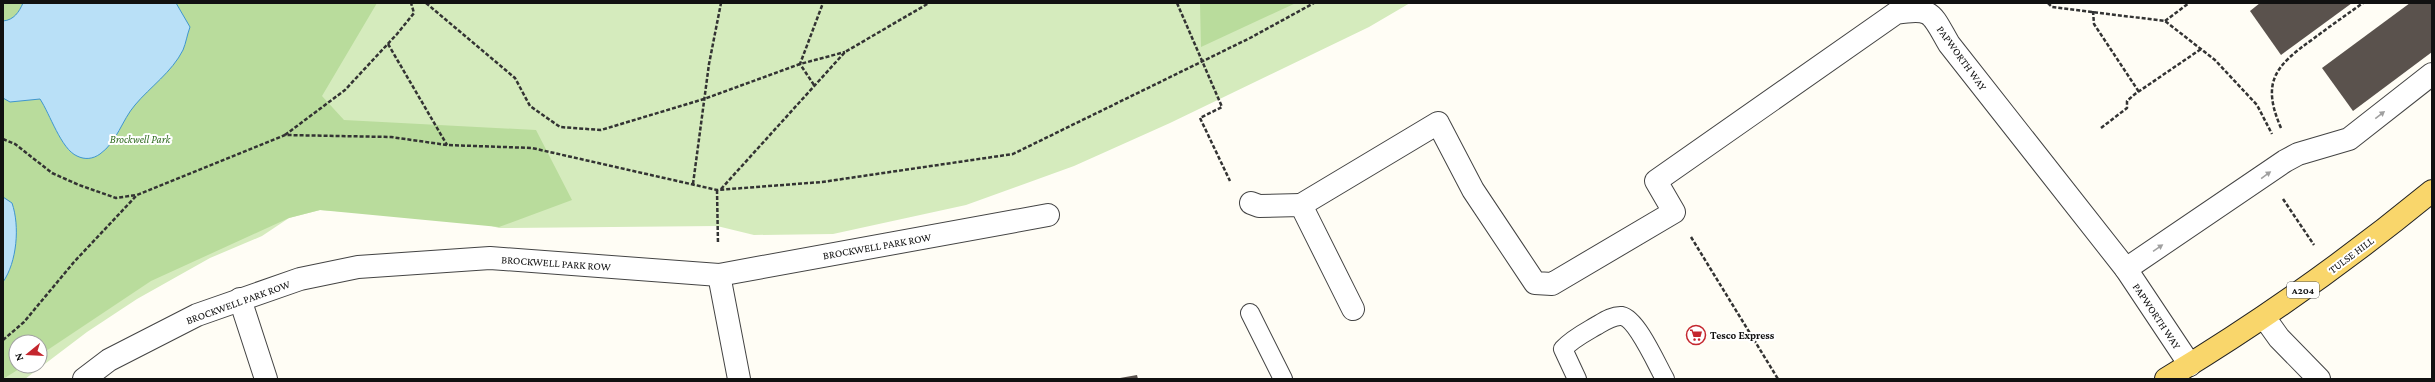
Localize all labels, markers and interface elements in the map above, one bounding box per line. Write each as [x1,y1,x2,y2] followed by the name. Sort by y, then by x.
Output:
[1935,23,1989,93] street label: PAPWORTH WAY
[2375,110,2386,119] one-way arrow
[110,133,172,145] park label: Brockwell Park
[2261,171,2271,179] one-way arrow
[822,230,933,261] street label: BROCKWELL PARK ROW
[2326,234,2376,276] street label: TULSE HILL
[2152,244,2164,251] one-way arrow
[501,253,612,273] street label: BROCKWELL PARK ROW
[184,277,293,326] street label: BROCKWELL PARK ROW
[2131,281,2183,351] street label: PAPWORTH WAY
[2287,282,2319,298] road number: A204
[1685,324,1707,346] supermarket icon: Tesco Express
[1710,329,1775,341] place label: Tesco Express
[8,334,48,374] north arrow
[11,351,25,363] text: N

